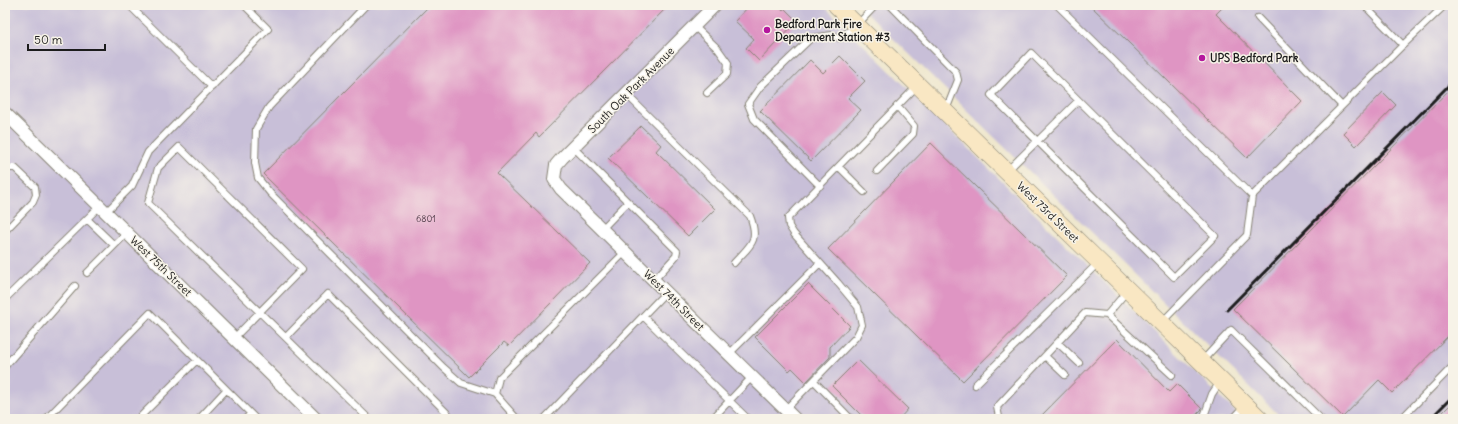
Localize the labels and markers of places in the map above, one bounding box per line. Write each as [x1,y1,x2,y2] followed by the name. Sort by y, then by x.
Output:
[775,17,890,45] place label: Bedford Park Fire Department Station #3
[762,25,772,35] marker: Bedford Park Fire Department Station #3
[1210,51,1299,65] place label: UPS Bedford Park
[1197,53,1207,63] marker: UPS Bedford Park

